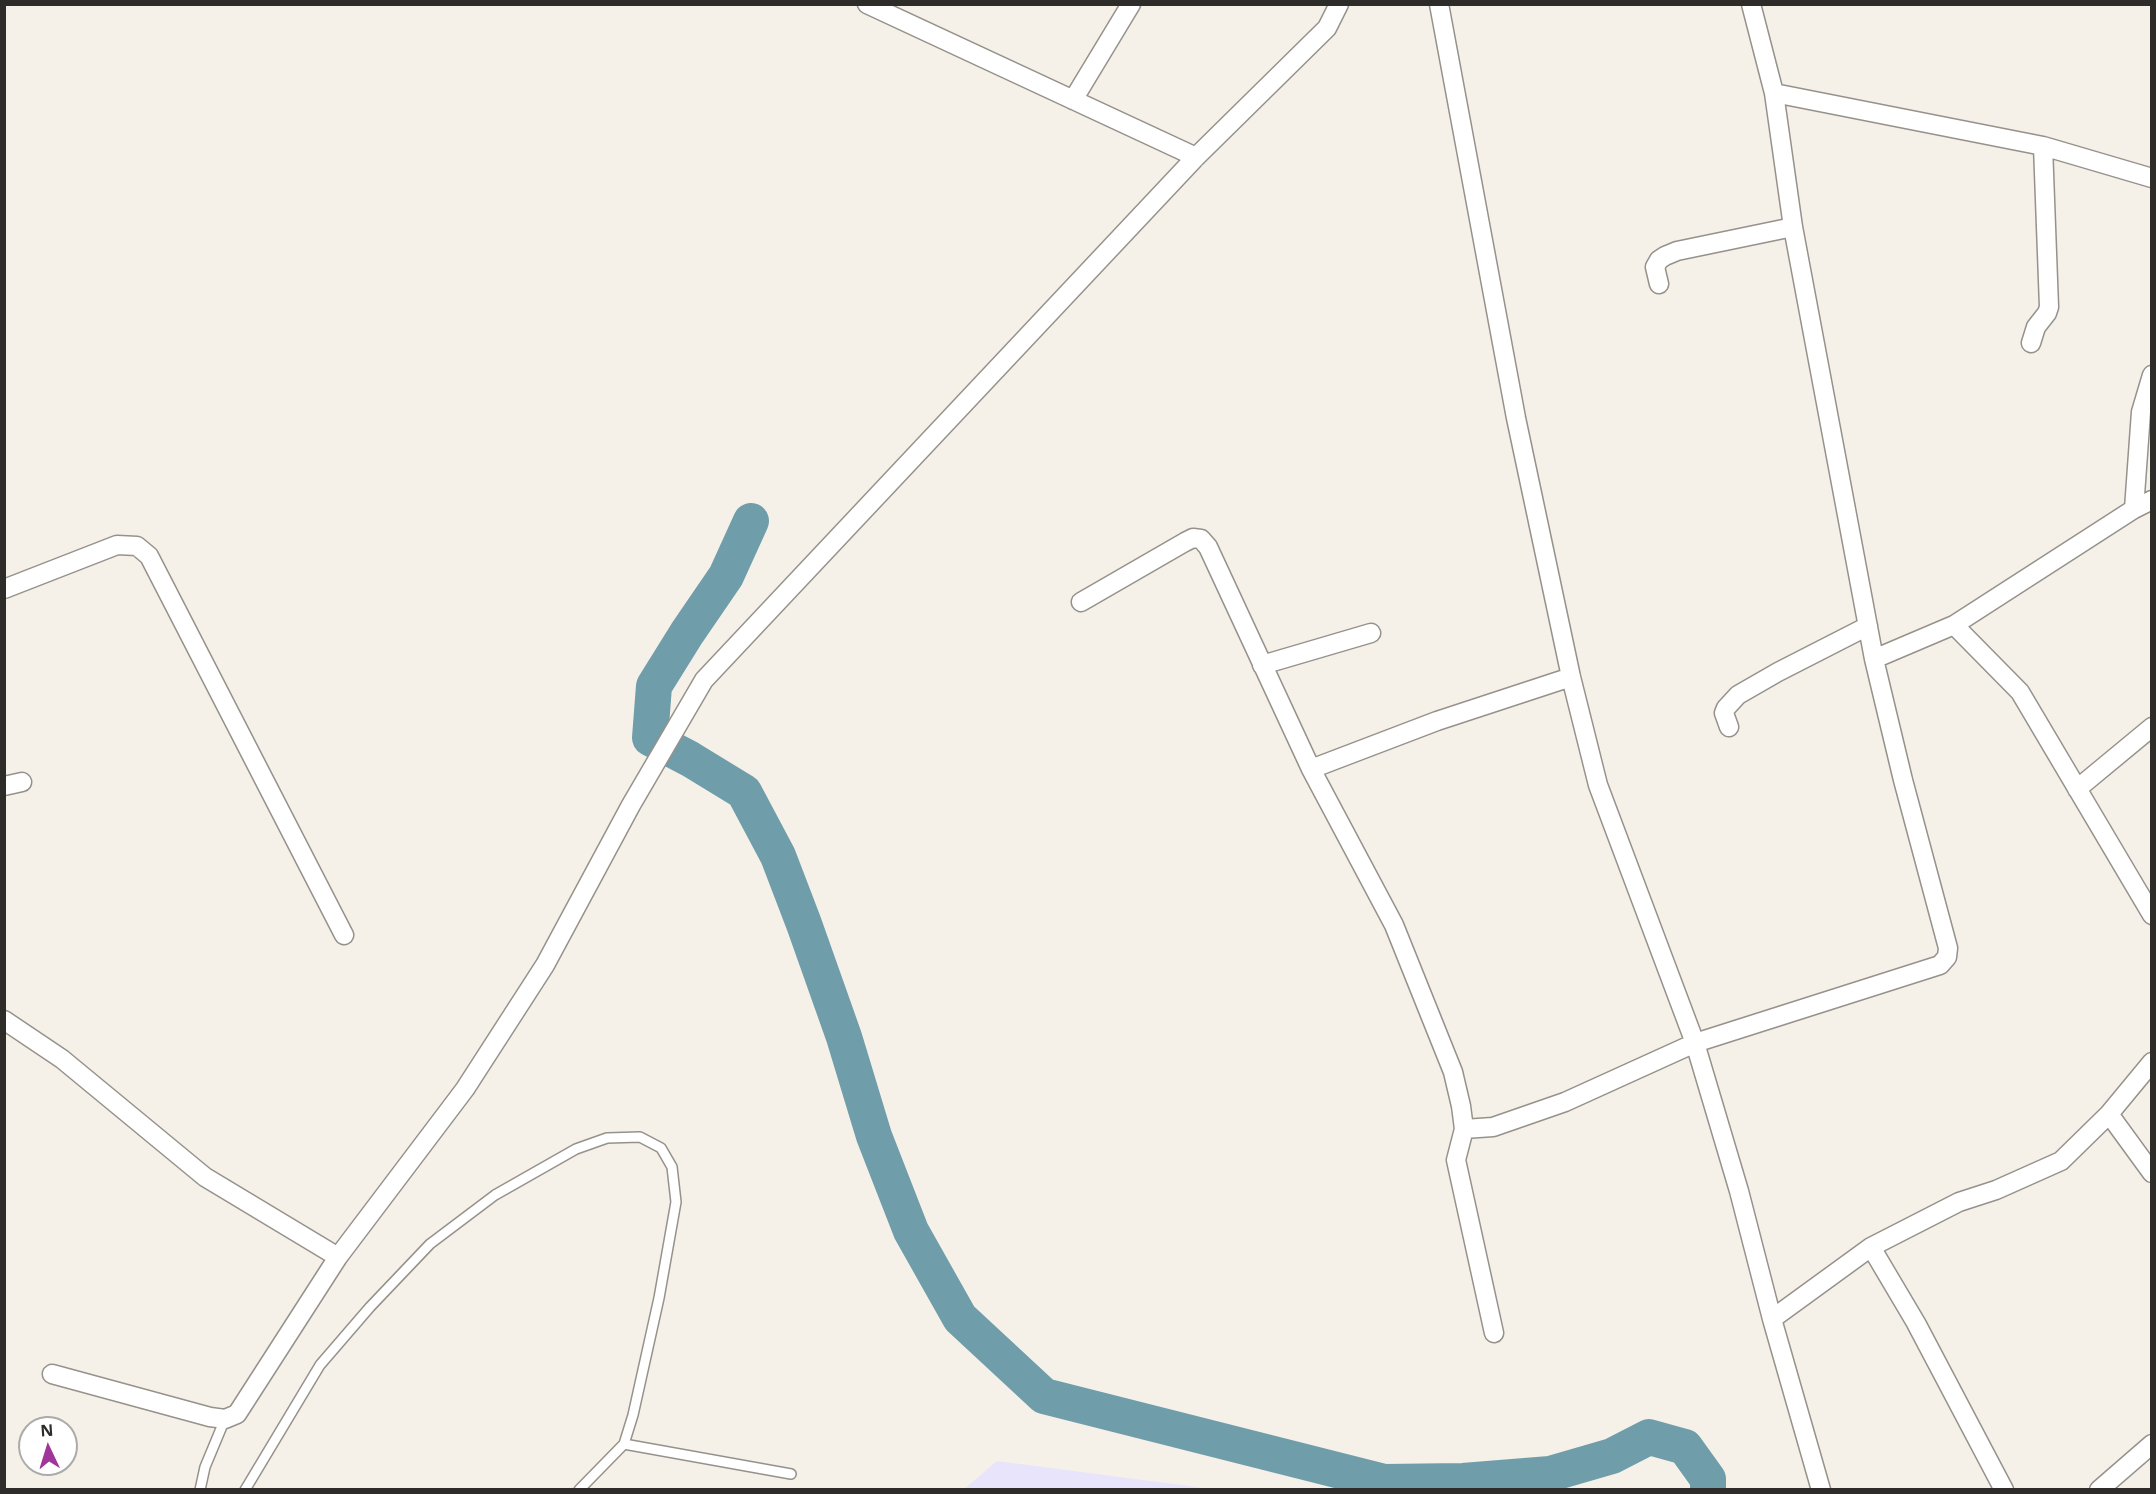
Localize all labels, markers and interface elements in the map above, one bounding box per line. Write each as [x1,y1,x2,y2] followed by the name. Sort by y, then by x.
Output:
[18,1416,78,1476] north arrow
[40,1419,54,1441] text: N

